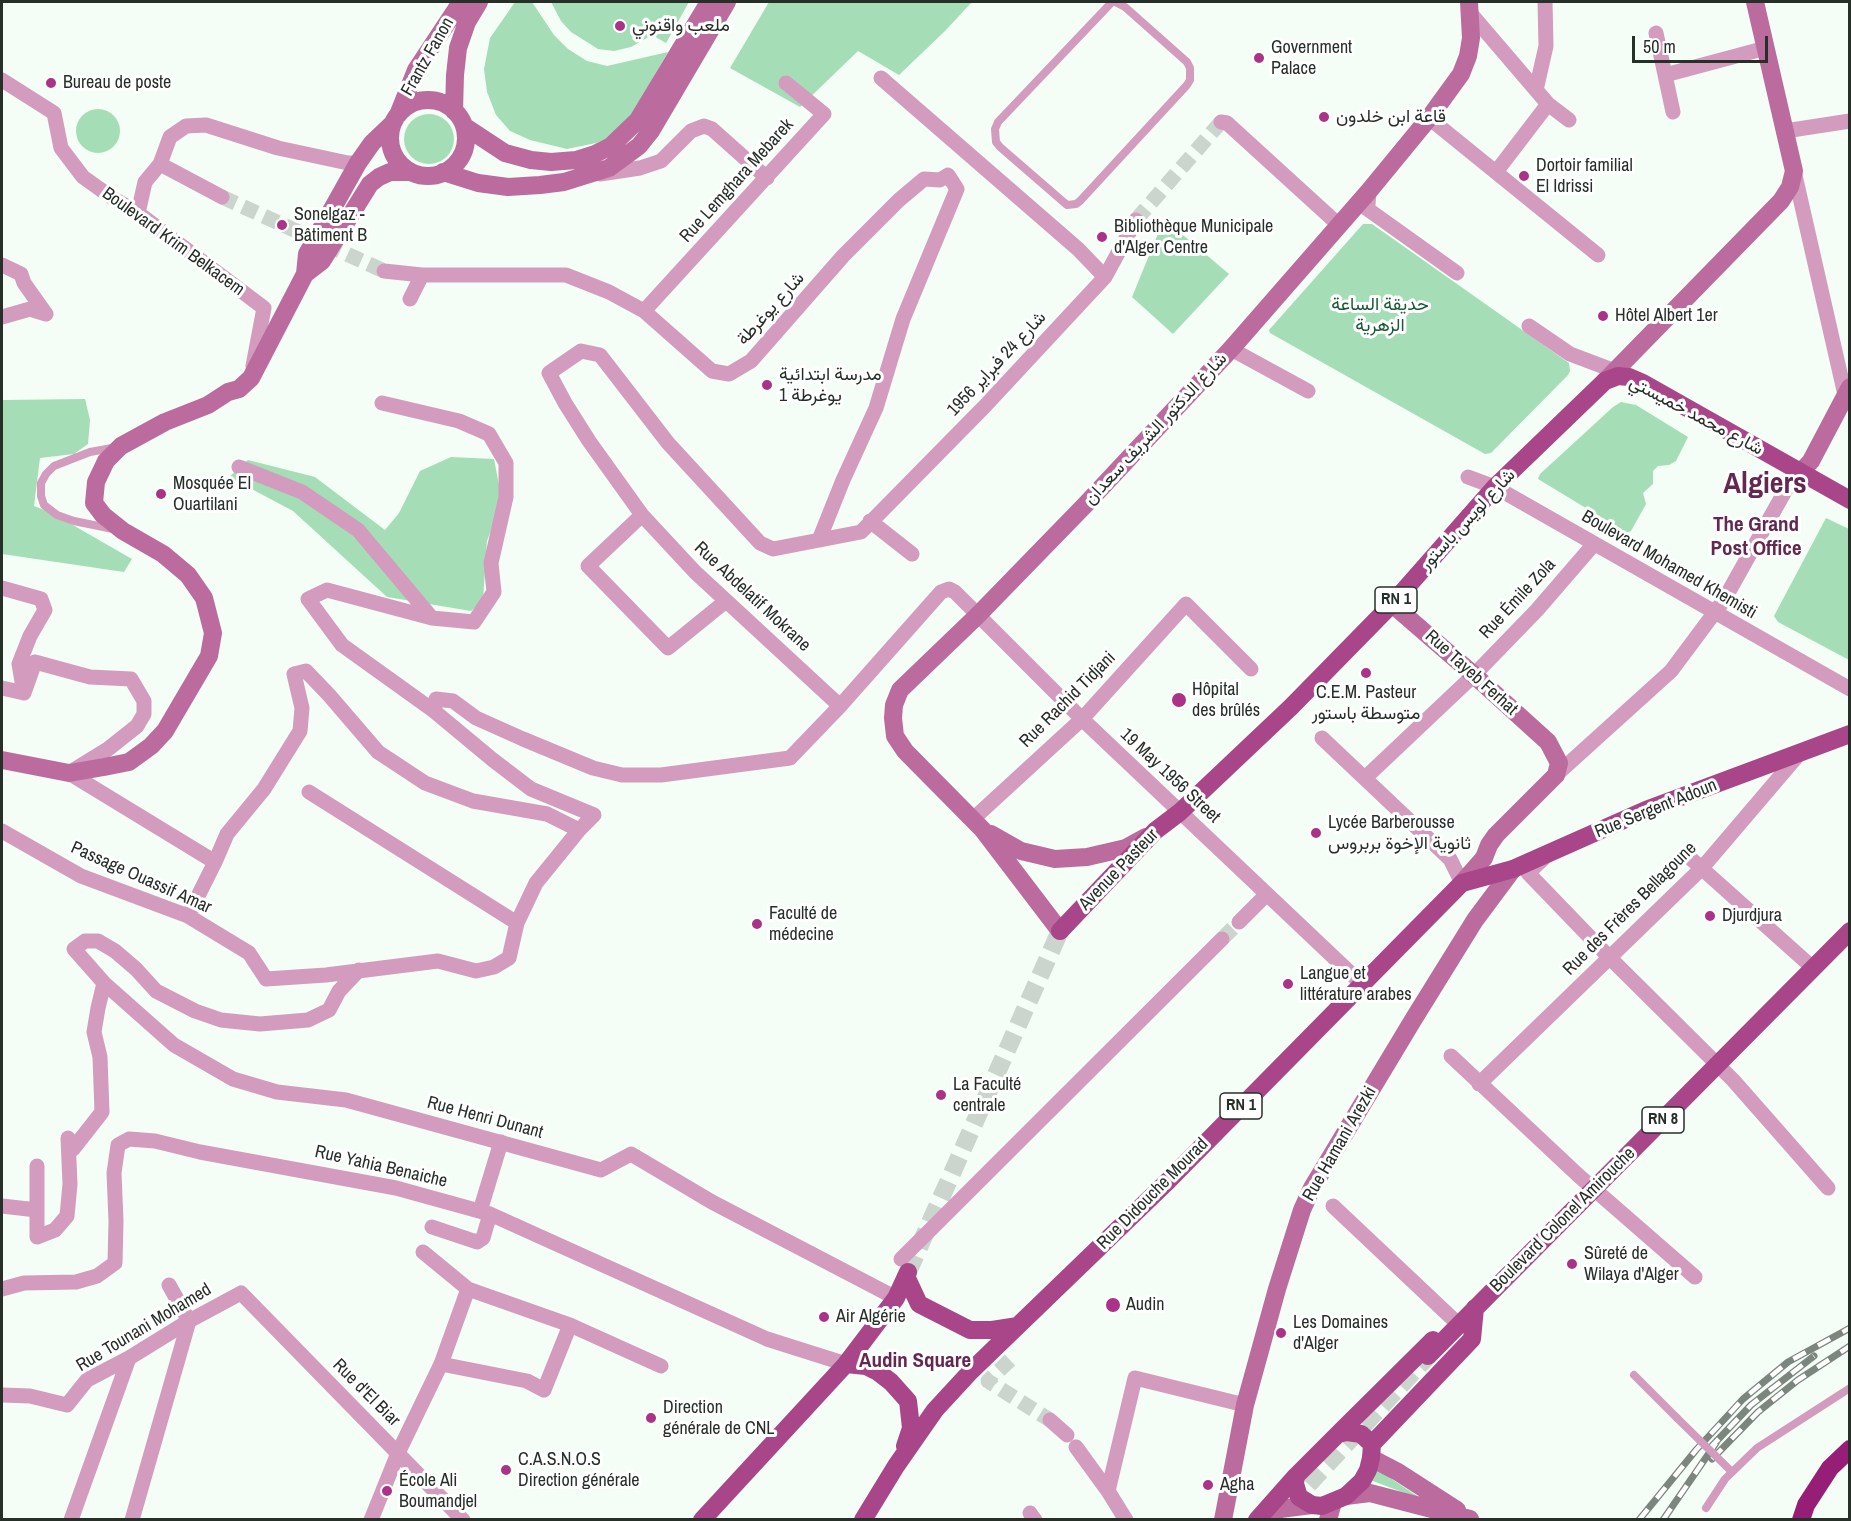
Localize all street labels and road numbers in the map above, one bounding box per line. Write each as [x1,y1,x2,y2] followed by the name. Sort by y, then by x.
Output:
[397,14,459,100] street label: Frantz Fanon
[676,115,798,247] street label: Rue Lemghara Mebarek
[98,183,248,301] street label: Boulevard Krim Belkacem
[733,268,809,350] street label: شارع يوغرطة
[943,307,1051,421] street label: شارع 24 فبراير 1956
[1080,348,1232,510] street label: شارغ الدكتور الشريف سعدان
[1625,372,1767,460] street label: شارع محمد خميستي
[1416,465,1520,575] street label: شارع لويس باستور
[1578,506,1760,624] street label: Boulevard Mohamed Khemisti
[689,538,815,656] street label: Rue Abdelatif Mokrane
[1475,554,1561,644] street label: Rue Émile Zola
[1375,587,1417,613] road number: RN 1
[1420,626,1522,720] street label: Rue Tayeb Ferhat
[1016,648,1120,752] street label: Rue Rachid Tidjani
[1116,724,1224,828] street label: 19 May 1956 Street
[1592,775,1720,843] street label: Rue Sergent Adoun
[1075,825,1163,915] street label: Avenue Pasteur
[67,837,215,919] street label: Passage Ouassif Amar
[1559,838,1701,980] street label: Rue des Frères Bellagoune
[1298,1083,1382,1205] street label: Rue Hamani Arezki
[425,1092,545,1144] street label: Rue Henri Dunant
[1220,1093,1262,1119] road number: RN 1
[1642,1107,1684,1133] road number: RN 8
[1093,1134,1213,1254] street label: Rue Didouche Mourad
[313,1141,449,1193] street label: Rue Yahia Benaiche
[1486,1143,1640,1297] street label: Boulevard Colonel Amirouche
[73,1279,215,1377] street label: Rue Tounani Mohamed
[328,1355,404,1431] street label: Rue d'El Biar

